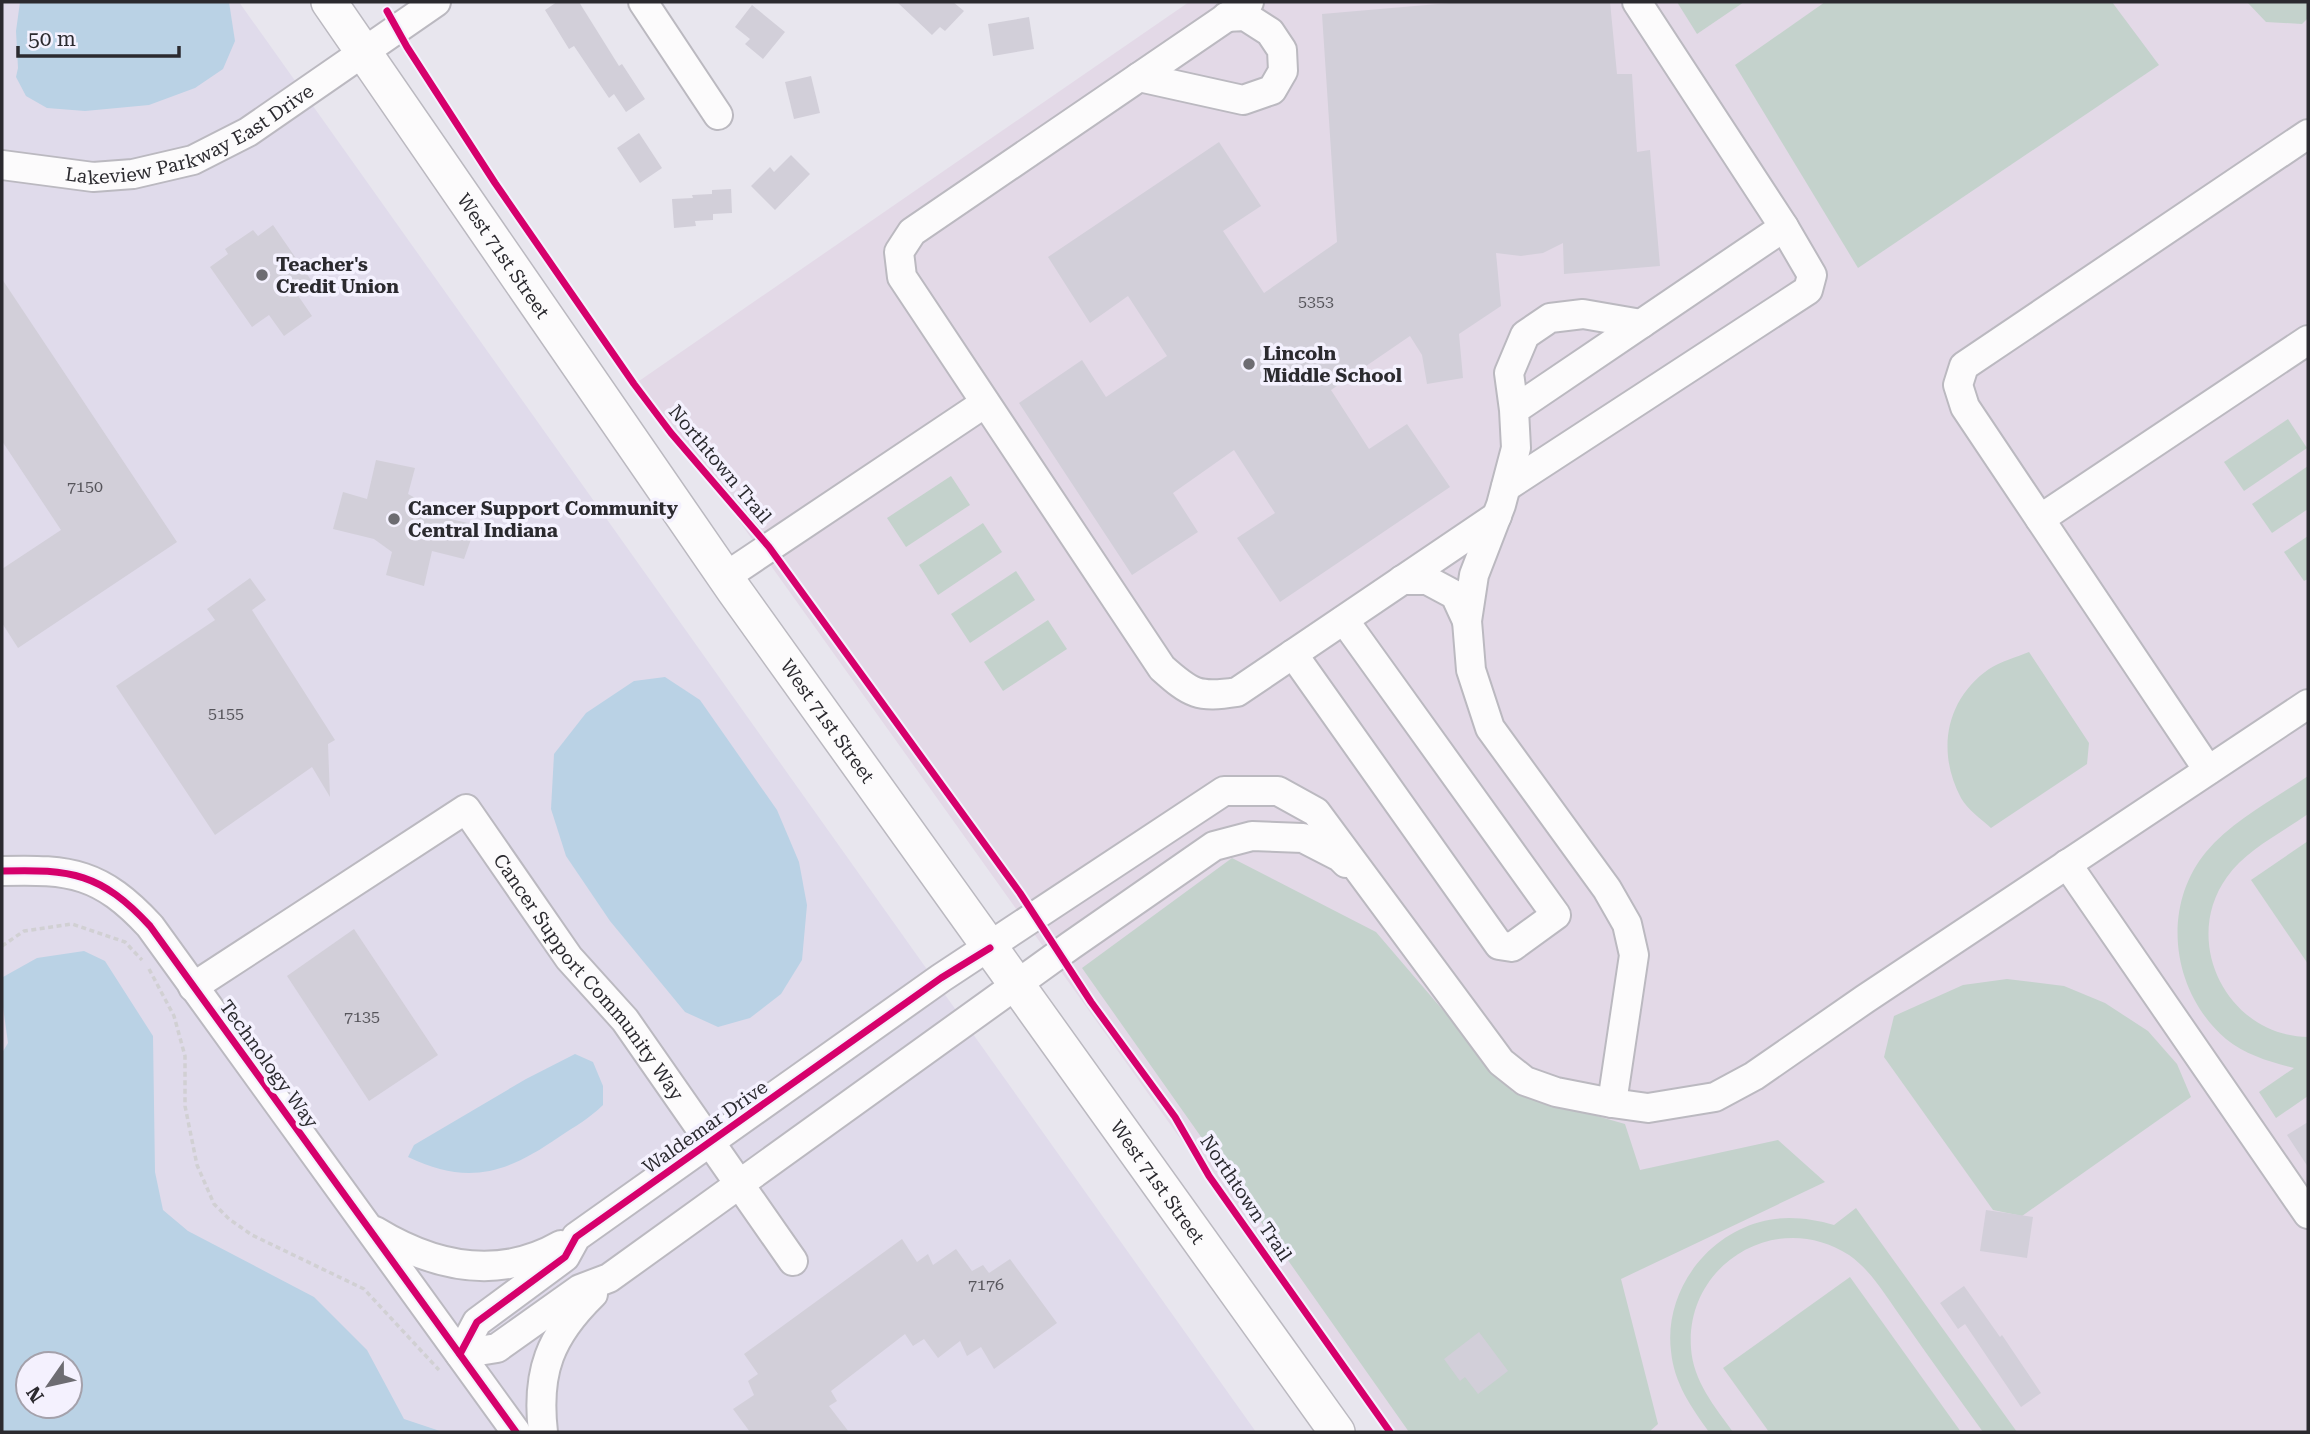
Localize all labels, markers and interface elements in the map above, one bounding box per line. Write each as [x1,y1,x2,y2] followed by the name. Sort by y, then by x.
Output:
[18,14,178,58] scale bar
[28,27,76,51] text: 50 m
[64,79,318,189] street label: Lakeview Parkway East Drive
[453,189,555,323] street label: West 71st Street
[276,253,399,298] place label: Teacher's Credit Union
[254,267,270,283] marker: Teacher's Credit Union
[1298,292,1334,311] house number: 5353
[1263,342,1402,387] place label: Lincoln Middle School
[1241,356,1257,372] marker: Lincoln Middle School
[664,400,776,528] street label: Northtown Trail
[67,477,103,496] house number: 7150
[408,497,678,542] place label: Cancer Support Community Central Indiana
[386,511,402,527] marker: Cancer Support Community Central Indiana
[776,655,880,787] street label: West 71st Street
[208,704,244,723] house number: 5155
[489,849,689,1105] street label: Cancer Support Community Way
[215,995,324,1133] street label: Technology Way
[344,1007,380,1026] house number: 7135
[638,1075,772,1179] street label: Waldemar Drive
[1106,1116,1210,1248] street label: West 71st Street
[1195,1130,1297,1266] street label: Northtown Trail
[968,1275,1004,1294] house number: 7176
[14,1350,84,1420] north arrow
[21,1381,49,1407] text: N

